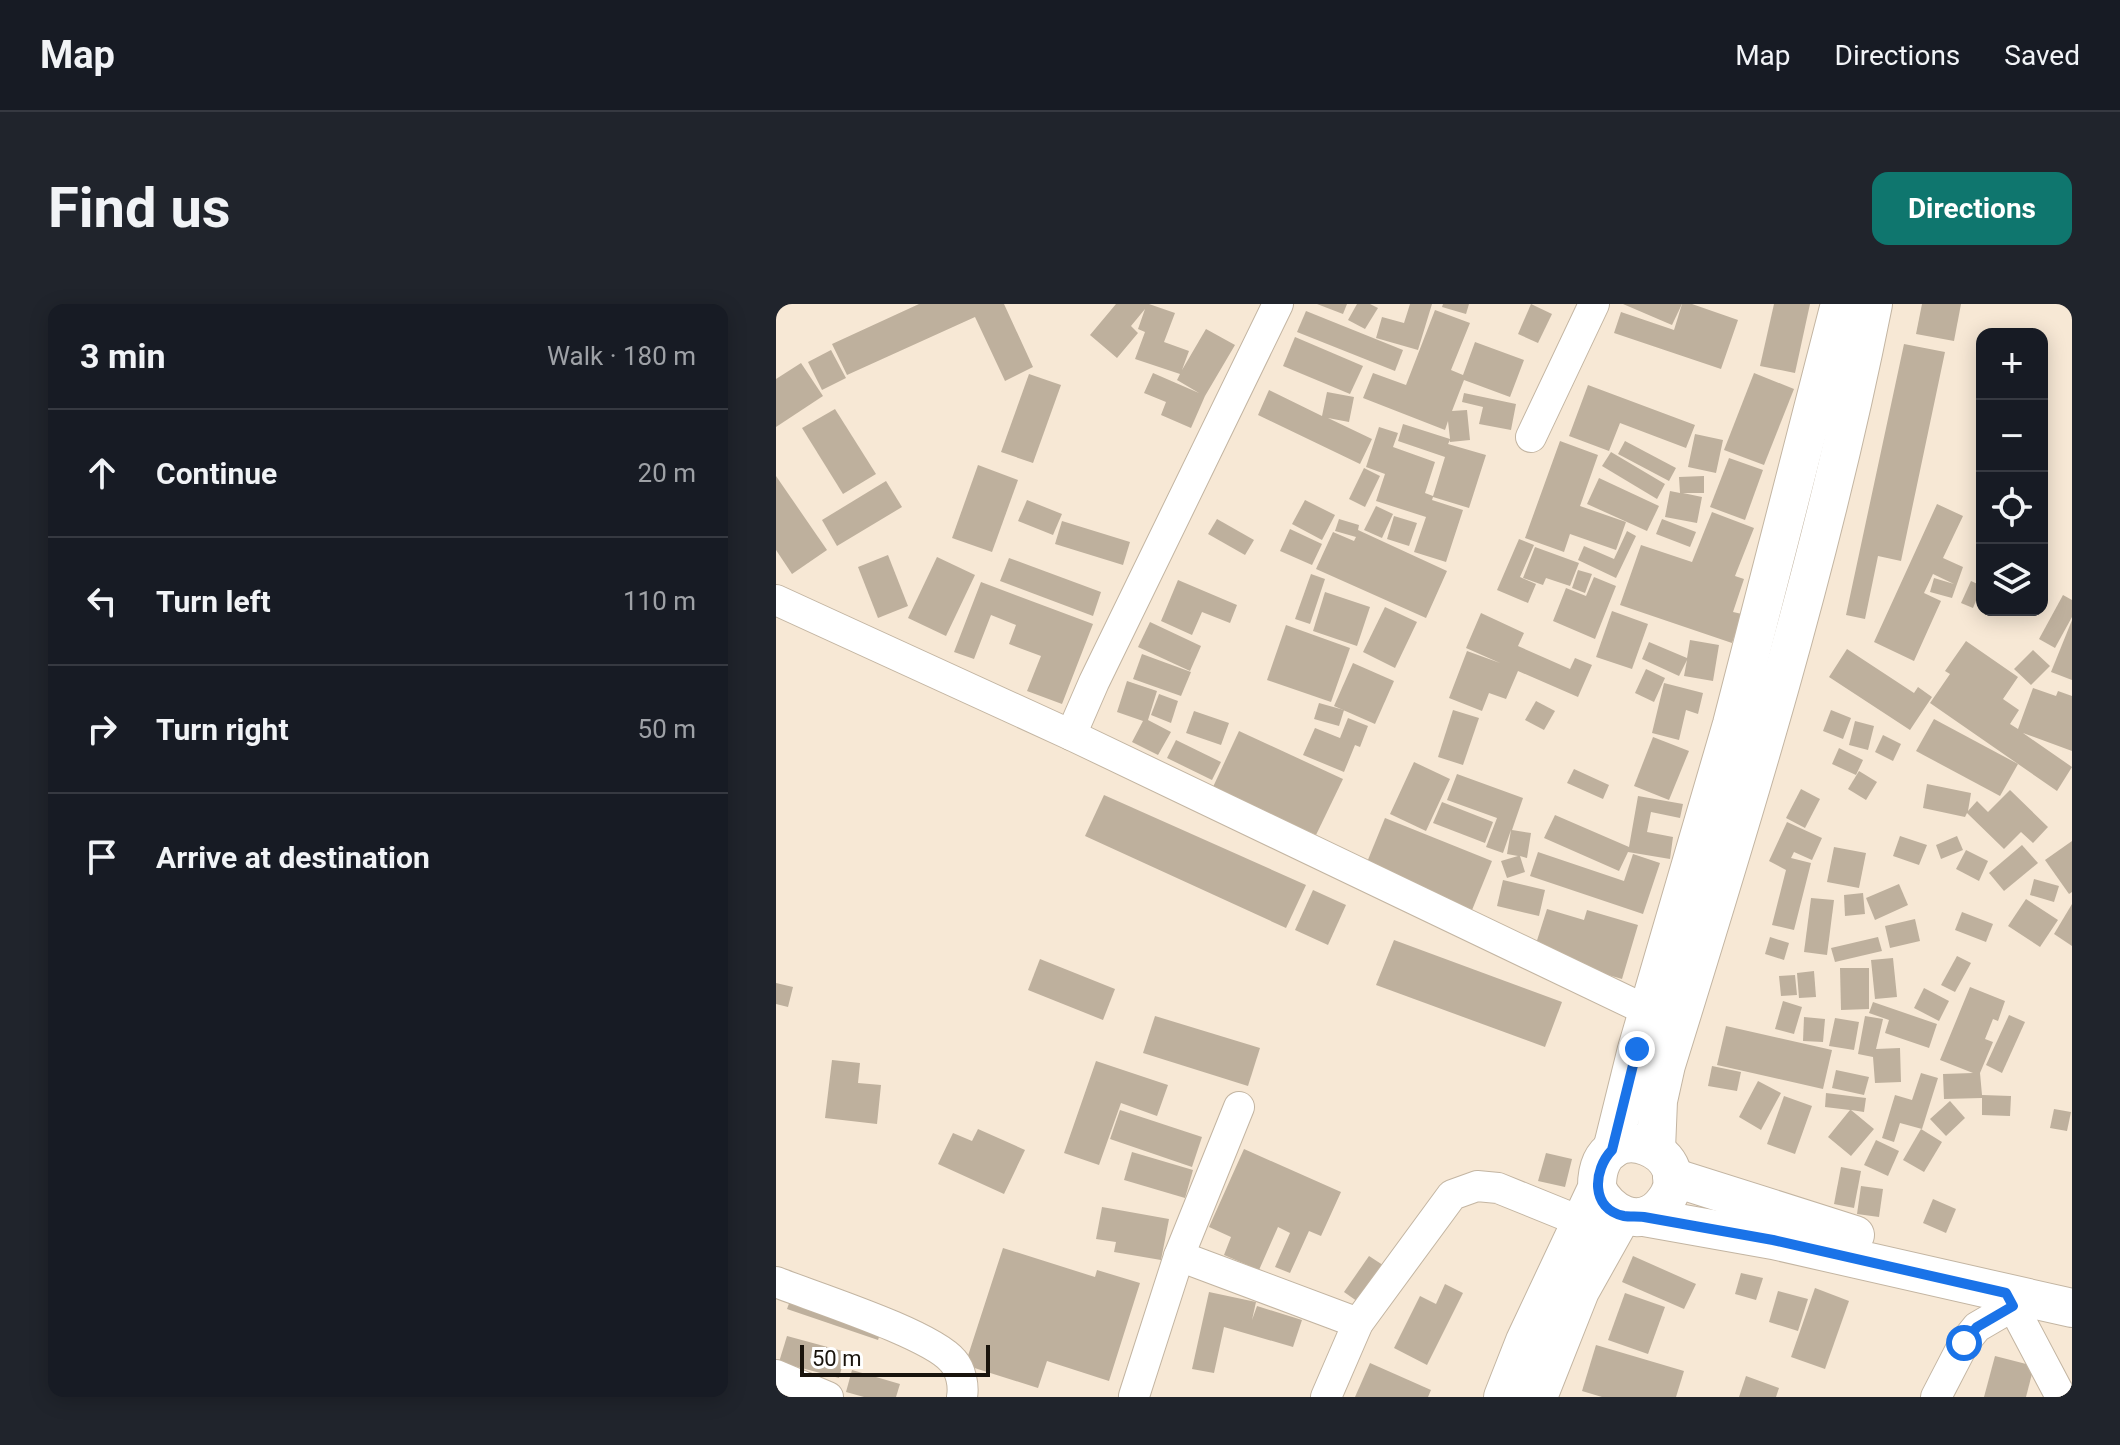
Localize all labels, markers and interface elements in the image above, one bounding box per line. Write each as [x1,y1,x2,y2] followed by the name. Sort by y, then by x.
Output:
[40,33,115,77] text: Map
[1735,39,1791,72] text: Map
[1835,39,1960,72] text: Directions
[2004,39,2080,72] text: Saved
[1872,172,2072,245] button: Directions
[48,175,231,241] text: Find us
[1976,328,2048,616] map controls
[1976,328,2048,400] button: +
[80,336,165,376] text: 3 min
[547,341,696,371] text: Walk · 180 m
[1976,400,2048,472] button: −
[80,451,124,495] icon: ahead
[156,456,277,491] text: Continue
[638,458,696,488] text: 20 m
[1976,472,2048,544] button: locate
[1976,544,2048,616] button: layers
[80,579,124,623] icon: left
[156,584,271,619] text: Turn left
[623,586,696,616] text: 110 m
[80,707,124,751] icon: right
[156,712,289,747] text: Turn right
[638,714,696,744] text: 50 m
[80,835,124,879] icon: arrive
[156,840,430,875] text: Arrive at destination
[1619,1031,1655,1067] route end
[1946,1325,1982,1361] route start
[800,1341,990,1377] scale bar
[812,1346,861,1371] text: 50 m

